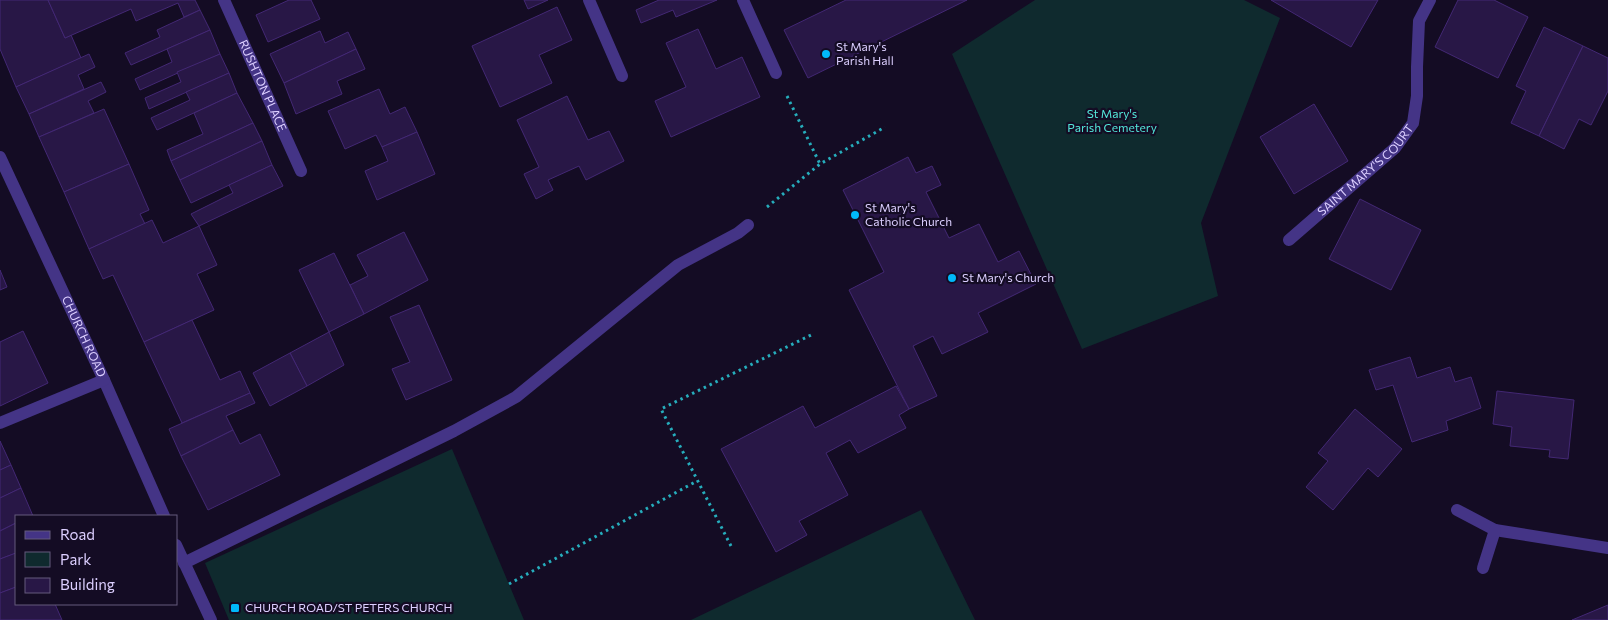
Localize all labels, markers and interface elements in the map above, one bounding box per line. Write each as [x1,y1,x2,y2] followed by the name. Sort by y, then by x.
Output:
[237,37,290,133] street label: RUSHTON PLACE
[836,39,894,67] place label: St Mary's Parish Hall
[820,48,832,60] marker: St Mary's Parish Hall
[1067,106,1157,134] park label: St Mary's Parish Cemetery
[1314,121,1416,218] street label: SAINT MARY'S COURT
[865,200,952,228] place label: St Mary's Catholic Church
[849,209,861,221] marker: St Mary's Catholic Church
[962,270,1054,284] place label: St Mary's Church
[946,272,958,284] marker: St Mary's Church
[60,293,110,379] street label: CHURCH ROAD
[15,515,178,605] legend
[60,525,95,543] text: Road
[60,550,91,568] text: Park
[60,575,115,593] text: Building
[245,600,453,614] place label: CHURCH ROAD/ST PETERS CHURCH
[229,602,241,614] marker: CHURCH ROAD/ST PETERS CHURCH

